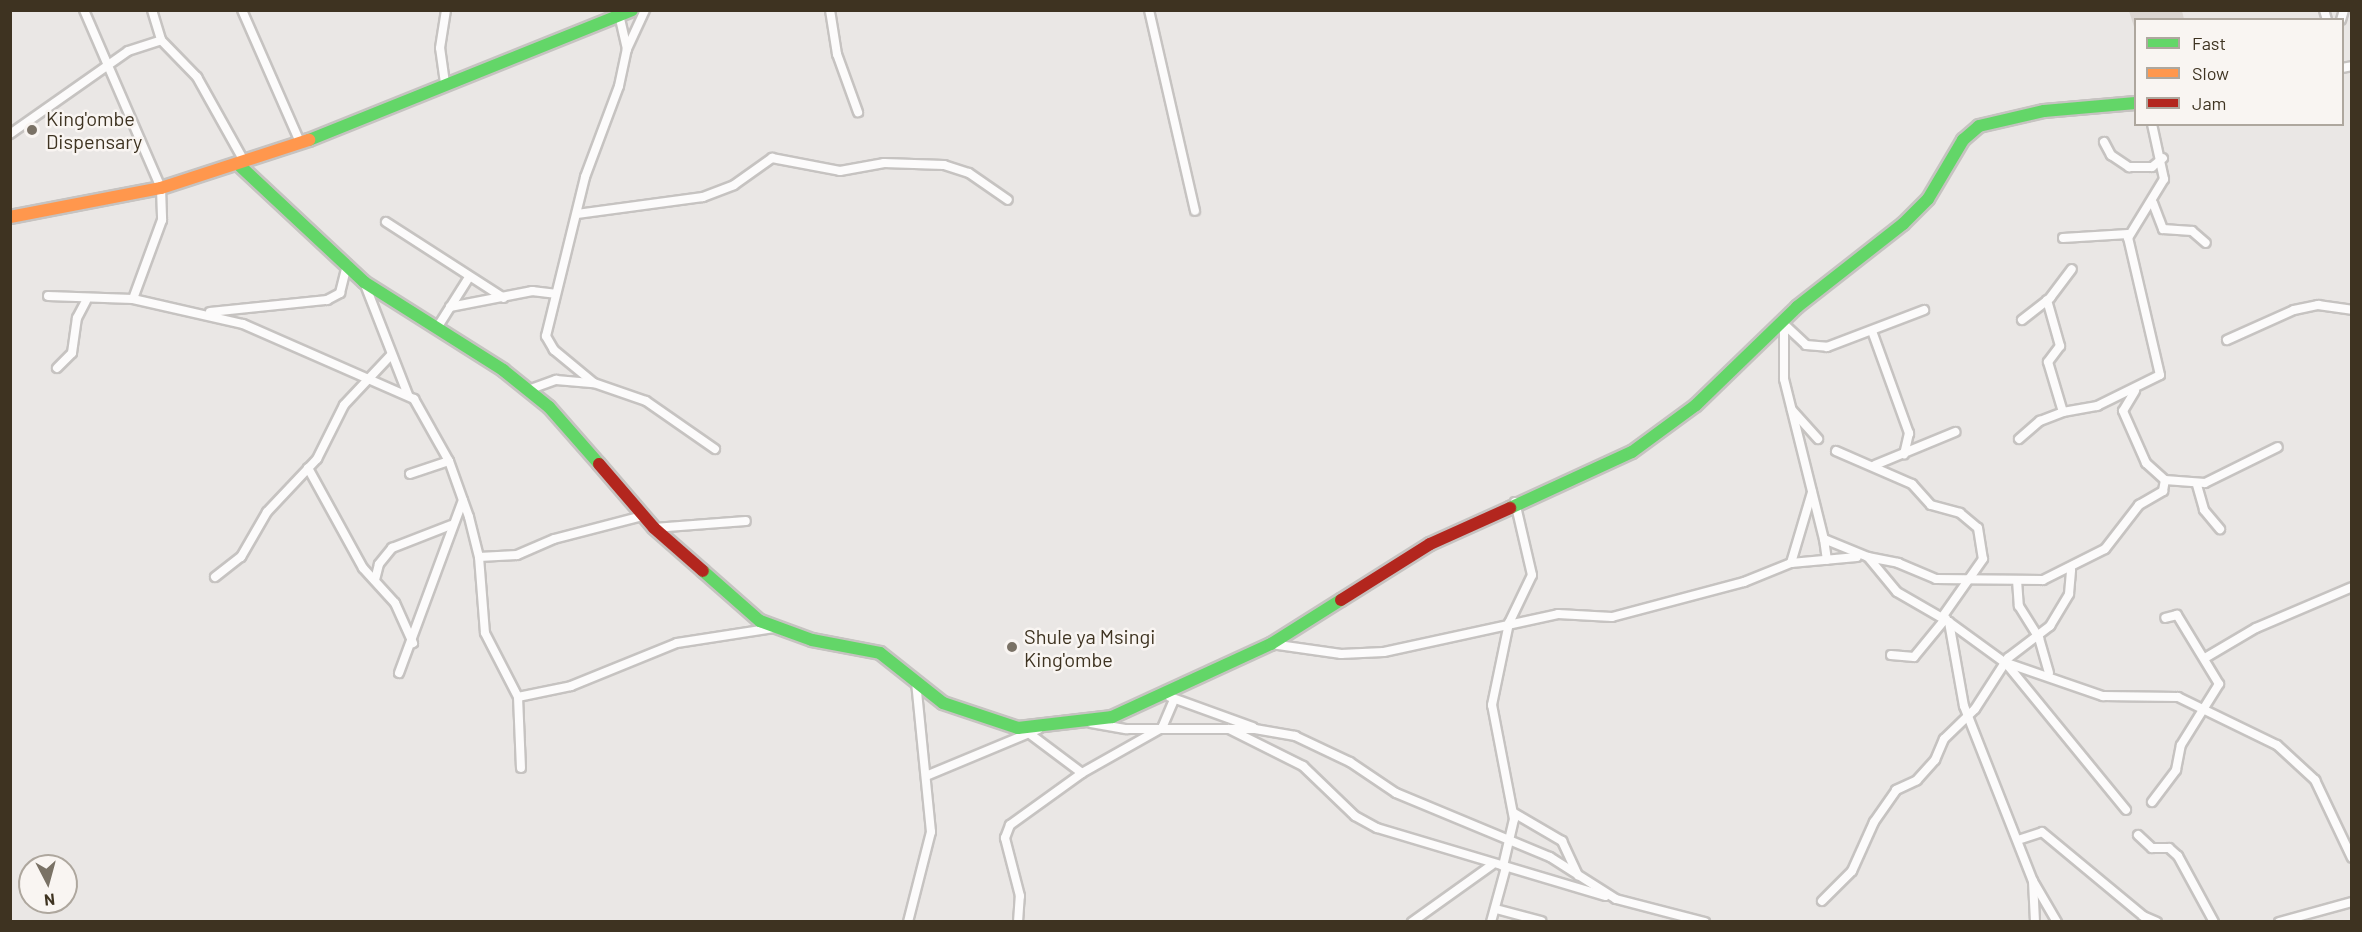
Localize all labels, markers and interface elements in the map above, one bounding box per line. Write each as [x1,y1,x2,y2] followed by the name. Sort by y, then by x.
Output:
[2134,18,2344,126] legend
[2192,32,2226,54] text: Fast
[2192,62,2229,84] text: Slow
[2192,92,2226,114] text: Jam
[46,106,142,153] place label: King'ombe Dispensary
[23,121,41,139] marker: King'ombe Dispensary
[1024,624,1155,671] place label: Shule ya Msingi King'ombe
[1005,640,1019,654] marker: Shule ya Msingi King'ombe
[18,854,78,914] north arrow
[43,890,56,910] text: N

